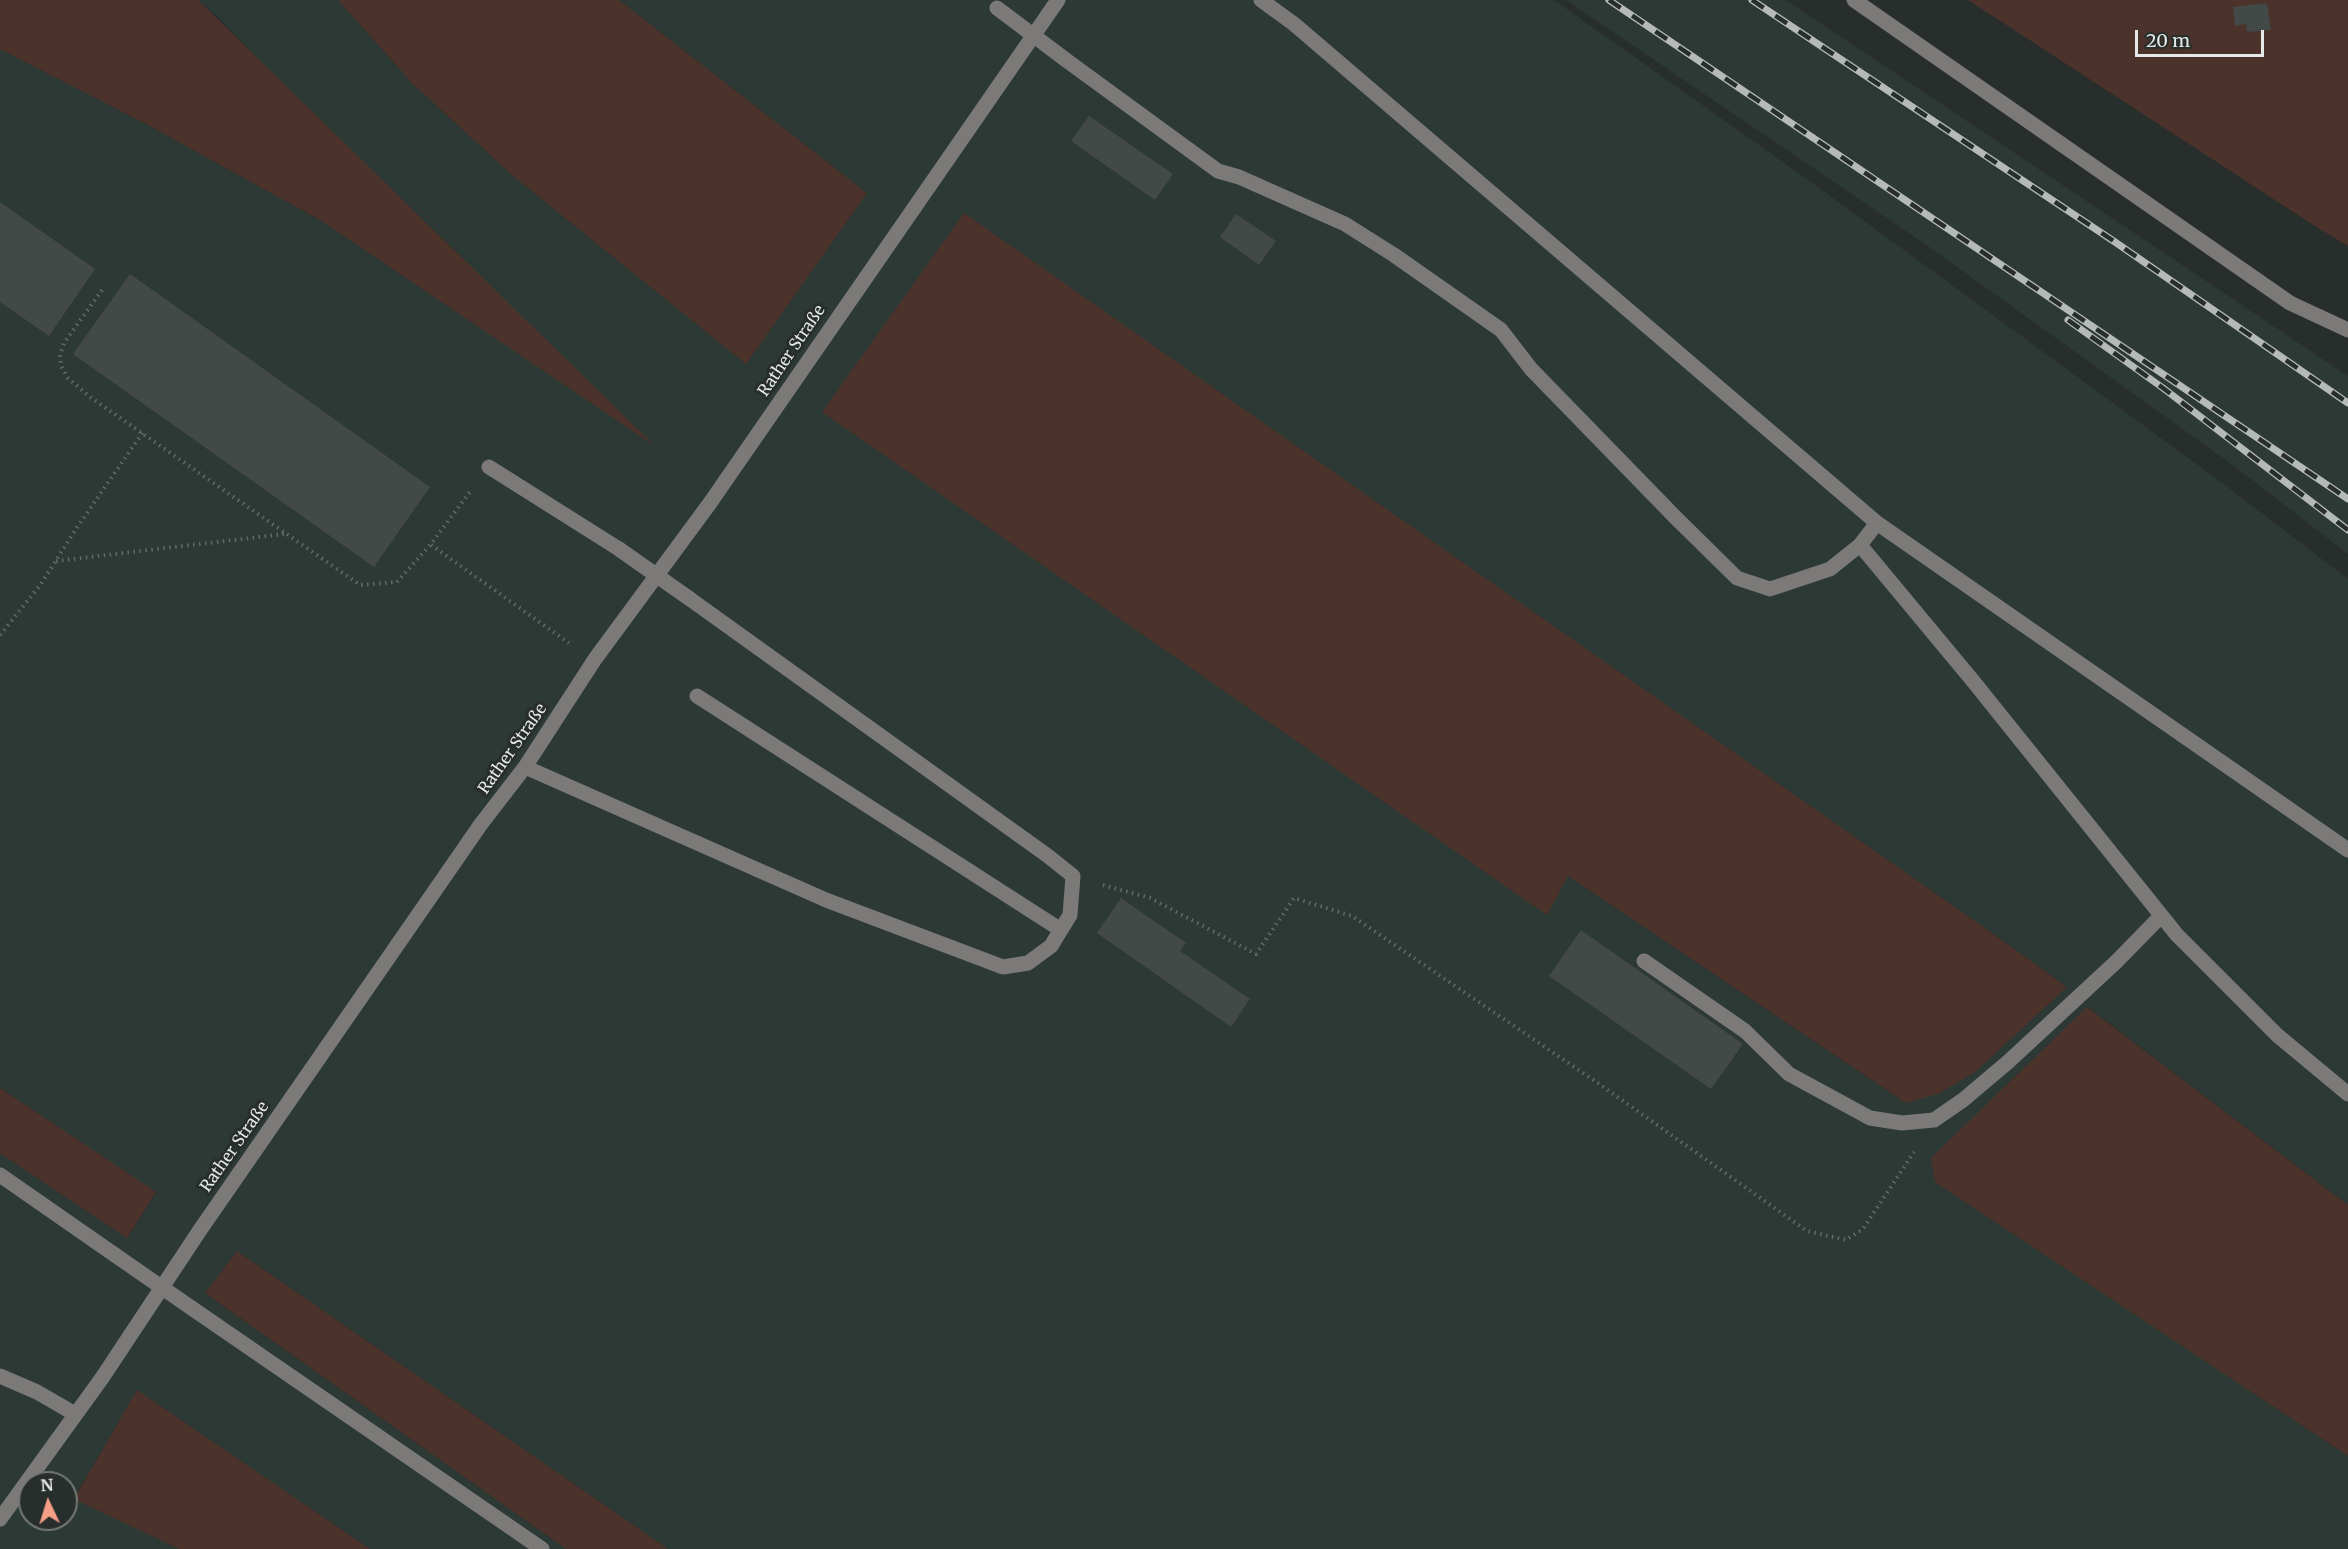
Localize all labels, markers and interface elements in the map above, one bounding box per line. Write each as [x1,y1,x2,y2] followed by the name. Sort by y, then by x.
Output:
[2138,18,2267,56] scale bar
[2146,29,2190,52] text: 20 m
[754,302,830,400] street label: Rather Straße
[475,700,551,798] street label: Rather Straße
[197,1098,273,1196] street label: Rather Straße
[18,1471,78,1531] north arrow
[40,1475,54,1495] text: N

